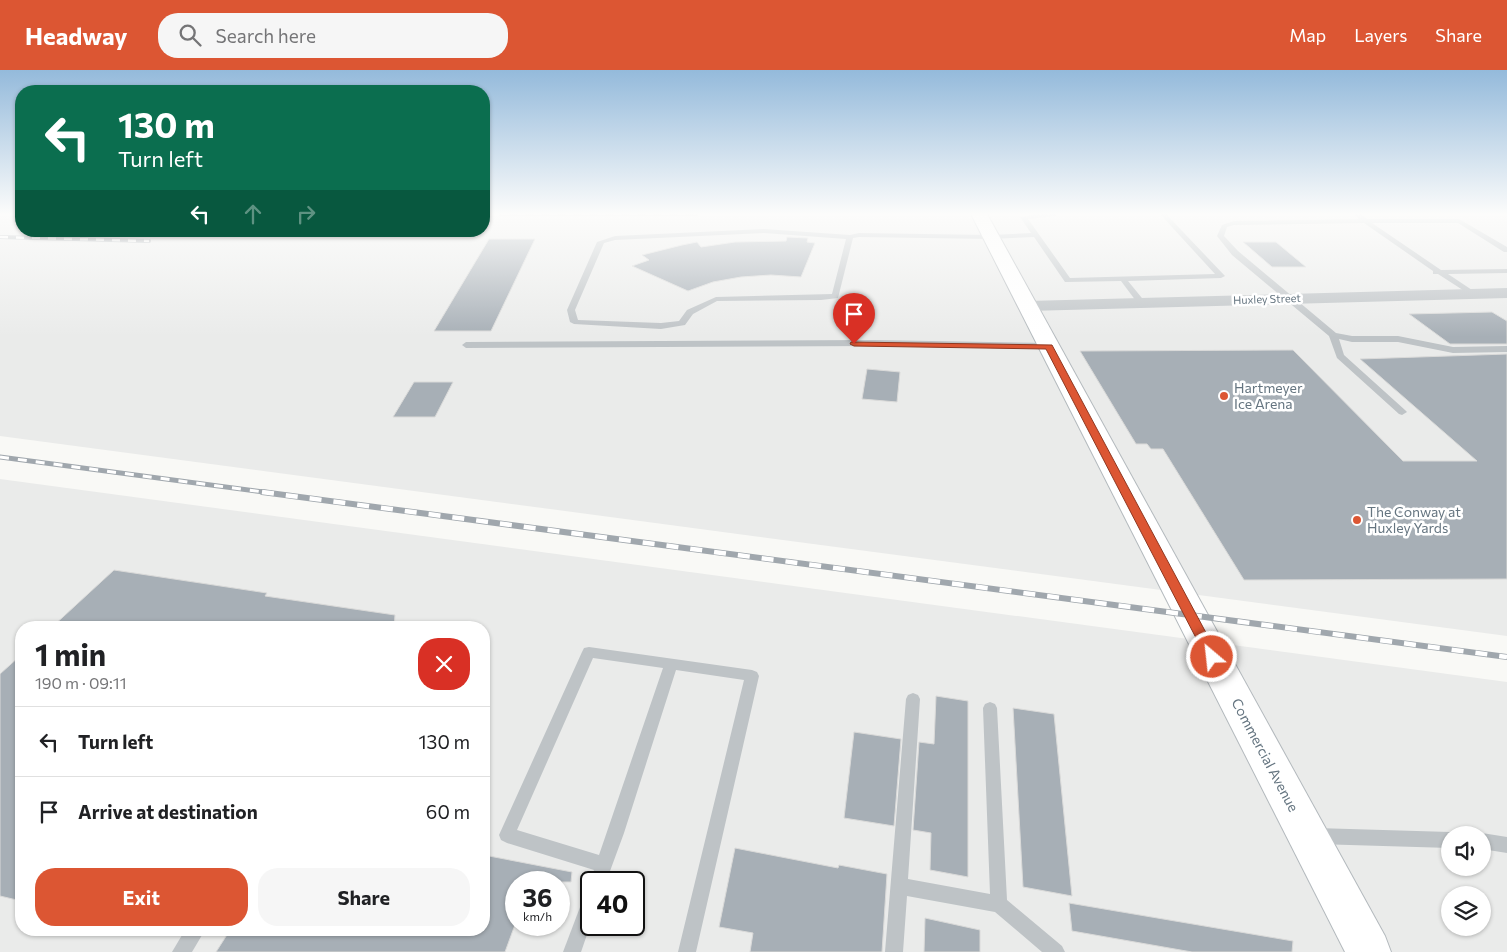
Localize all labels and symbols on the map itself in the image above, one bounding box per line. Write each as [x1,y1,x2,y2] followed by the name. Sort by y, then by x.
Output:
[1233,291,1301,306] street label: Huxley Street
[833,293,875,344] pin
[1234,379,1303,412] place label: Hartmeyer Ice Arena
[1218,390,1230,402] marker: Hartmeyer Ice Arena
[1367,503,1461,536] place label: The Conway at Huxley Yards
[1351,514,1363,526] marker: The Conway at Huxley Yards
[1185,630,1237,682] position arrow
[1228,695,1302,814] street label: Commercial Avenue
[580,871,645,936] speed limit sign: 40

